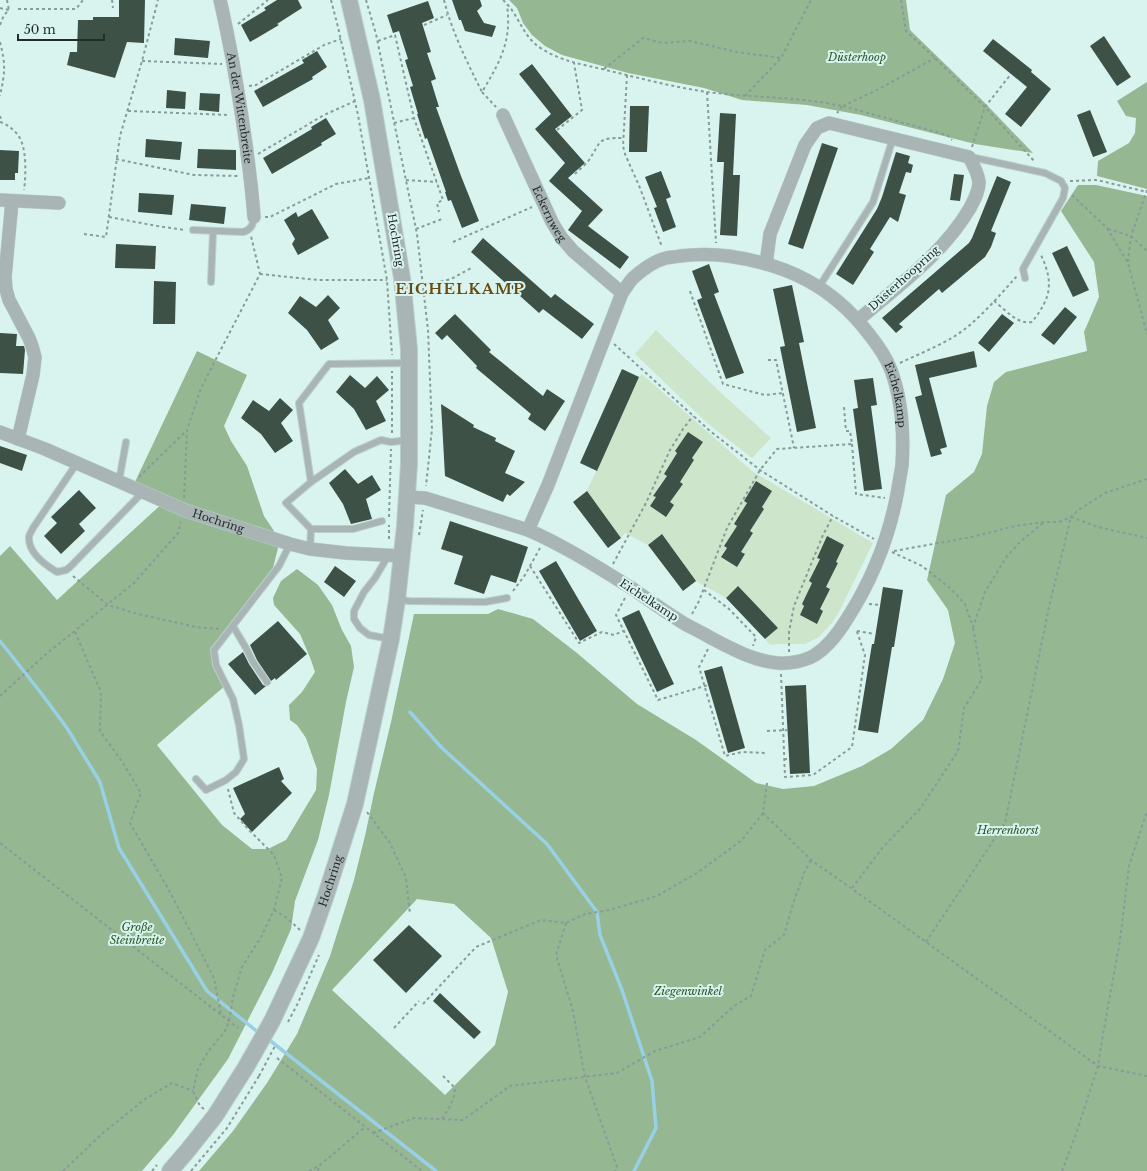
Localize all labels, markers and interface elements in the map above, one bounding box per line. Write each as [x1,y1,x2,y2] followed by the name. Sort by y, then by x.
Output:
[18,16,104,42] scale bar
[24,22,56,37] text: 50 m
[224,50,256,165] street label: An der Wittenbreite
[827,50,886,64] park label: Düsterhoop
[529,183,569,245] street label: Eckernweg
[384,212,408,268] street label: Hochring
[866,242,943,313] street label: Düsterhoopring
[395,279,525,298] district label: EICHELKAMP
[881,360,909,428] street label: Eichelkamp
[191,506,247,536] street label: Hochring
[617,576,681,624] street label: Eichelkamp
[976,823,1039,837] park label: Herrenhorst
[315,853,345,909] street label: Hochring
[110,920,164,947] park label: Große Steinbreite
[653,984,723,998] park label: Ziegenwinkel

